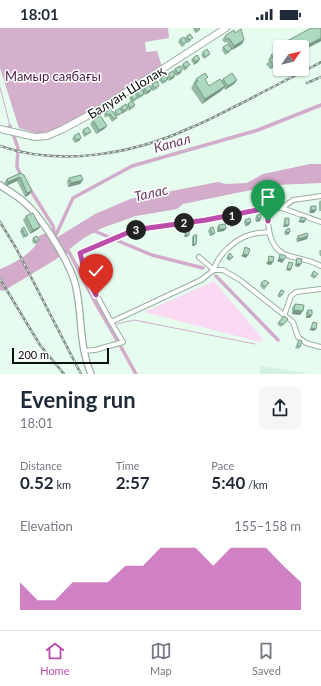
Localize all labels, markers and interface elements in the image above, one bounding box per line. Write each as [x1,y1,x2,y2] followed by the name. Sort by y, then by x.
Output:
[20,5,59,23] text: 18:01
[273,40,309,76] north arrow
[273,40,309,76] map controls
[84,62,168,122] street label: Балуан Шолақ
[5,68,101,84] park label: Мамыр саябағы
[151,129,192,156] water label: Капал
[132,180,170,205] water label: Талас
[251,180,285,221] pin
[257,186,279,208] icon: arrive
[222,206,242,226] pin: 1
[229,209,235,222] text: 1
[174,213,194,233] pin: 2
[181,216,187,229] text: 2
[126,220,146,240] pin: 3
[133,223,139,236] text: 3
[79,254,113,295] pin
[85,260,107,282] icon: check
[12,346,109,365] scale bar
[18,348,49,361] text: 200 m
[20,386,136,413] text: Evening run
[259,387,301,429] button: share
[20,415,53,431] text: 18:01
[20,459,62,472] text: Distance
[116,459,140,472] text: Time
[211,459,234,472] text: Pace
[20,472,54,493] text: 0.52
[116,472,150,493] text: 2:57
[211,472,245,493] text: 5:40
[54,478,71,491] text: km
[245,478,268,491] text: /km
[20,518,73,534] text: Elevation
[234,518,301,534] text: 155–158 m
[40,640,69,677] tab: Home
[150,640,172,677] tab: Map
[252,640,281,677] tab: Saved

